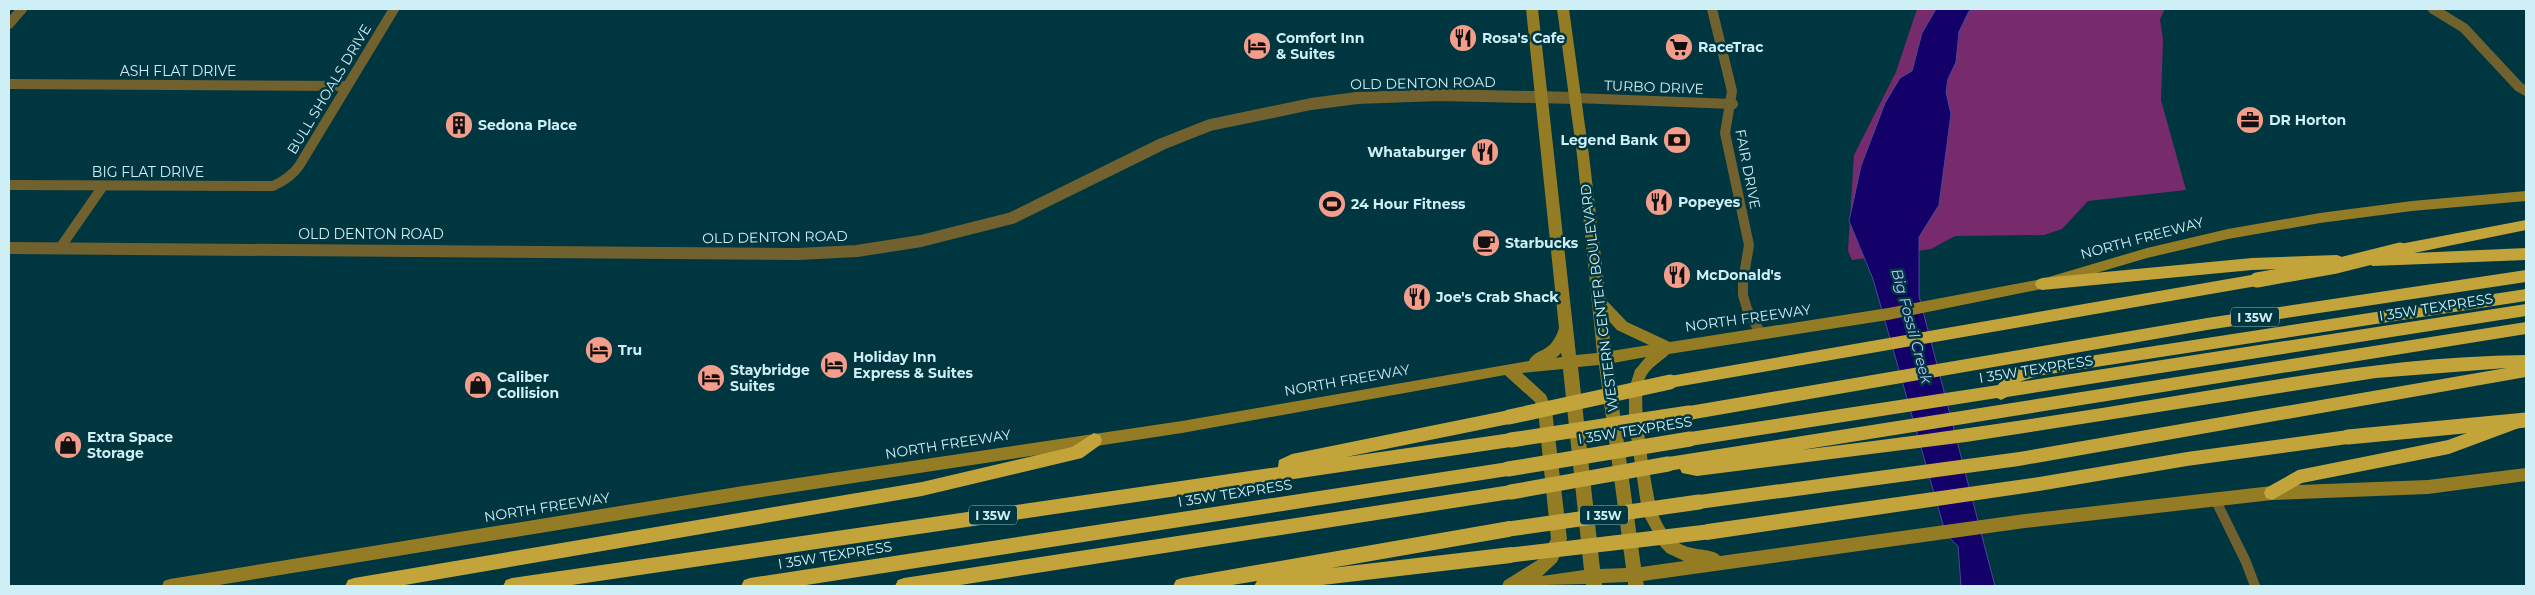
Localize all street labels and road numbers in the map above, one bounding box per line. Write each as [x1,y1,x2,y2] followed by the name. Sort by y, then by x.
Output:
[283,21,375,157] street label: BULL SHOALS DRIVE
[120,62,236,80] street label: ASH FLAT DRIVE
[1350,73,1496,93] street label: OLD DENTON ROAD
[1604,76,1704,98] street label: TURBO DRIVE
[1731,127,1765,211] street label: FAIR DRIVE
[92,163,204,181] street label: BIG FLAT DRIVE
[1576,183,1622,413] street label: WESTERN CENTER BOULEVARD
[2078,213,2206,263] street label: NORTH FREEWAY
[298,225,444,243] street label: OLD DENTON ROAD
[702,227,848,247] street label: OLD DENTON ROAD
[2378,289,2494,325] street label: I 35W TEXPRESS
[1684,300,1812,336] street label: NORTH FREEWAY
[2231,308,2279,326] road number: I 35W
[1978,351,2094,387] street label: I 35W TEXPRESS
[1283,360,1411,400] street label: NORTH FREEWAY
[1577,412,1693,448] street label: I 35W TEXPRESS
[884,425,1012,463] street label: NORTH FREEWAY
[1177,475,1293,511] street label: I 35W TEXPRESS
[483,488,611,526] street label: NORTH FREEWAY
[969,506,1017,524] road number: I 35W
[1580,506,1628,524] road number: I 35W
[777,537,893,573] street label: I 35W TEXPRESS

